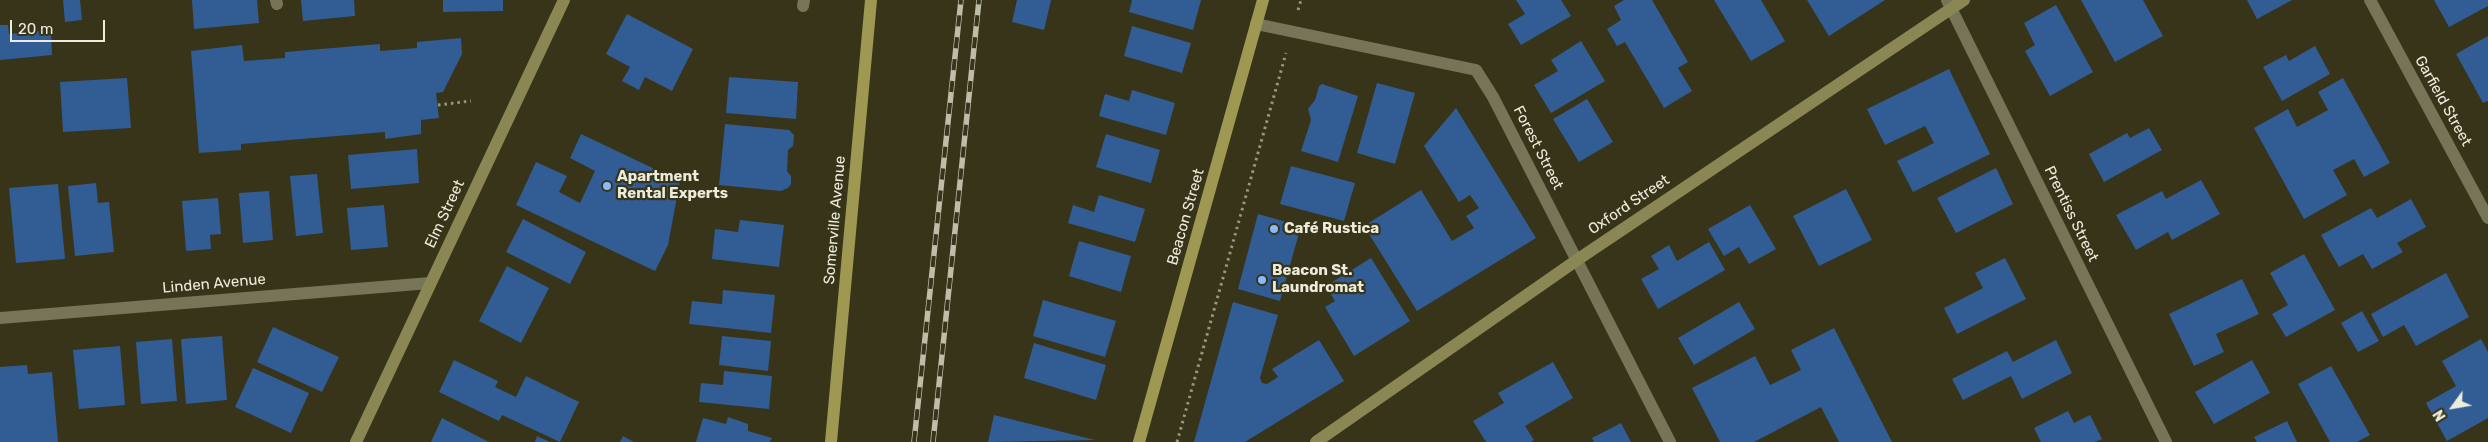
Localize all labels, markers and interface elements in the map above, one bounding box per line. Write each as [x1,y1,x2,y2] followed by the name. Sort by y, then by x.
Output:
[12,10,108,42] scale bar
[18,20,53,38] text: 20 m
[2411,53,2475,149] street label: Garfield Street
[1509,103,1567,193] street label: Forest Street
[820,155,850,285] street label: Somerville Avenue
[2040,163,2102,265] street label: Prentiss Street
[1164,167,1208,267] street label: Beacon Street
[617,168,728,203] place label: Apartment Rental Experts
[1585,171,1673,239] street label: Oxford Street
[421,177,469,251] street label: Elm Street
[601,180,613,192] marker: Apartment Rental Experts
[1284,220,1379,238] place label: Café Rustica
[1268,223,1280,235] marker: Café Rustica
[1272,262,1364,297] place label: Beacon St. Laundromat
[162,271,266,297] street label: Linden Avenue
[1256,274,1268,286] marker: Beacon St. Laundromat
[2428,382,2478,432] north arrow
[2430,406,2450,424] text: N

